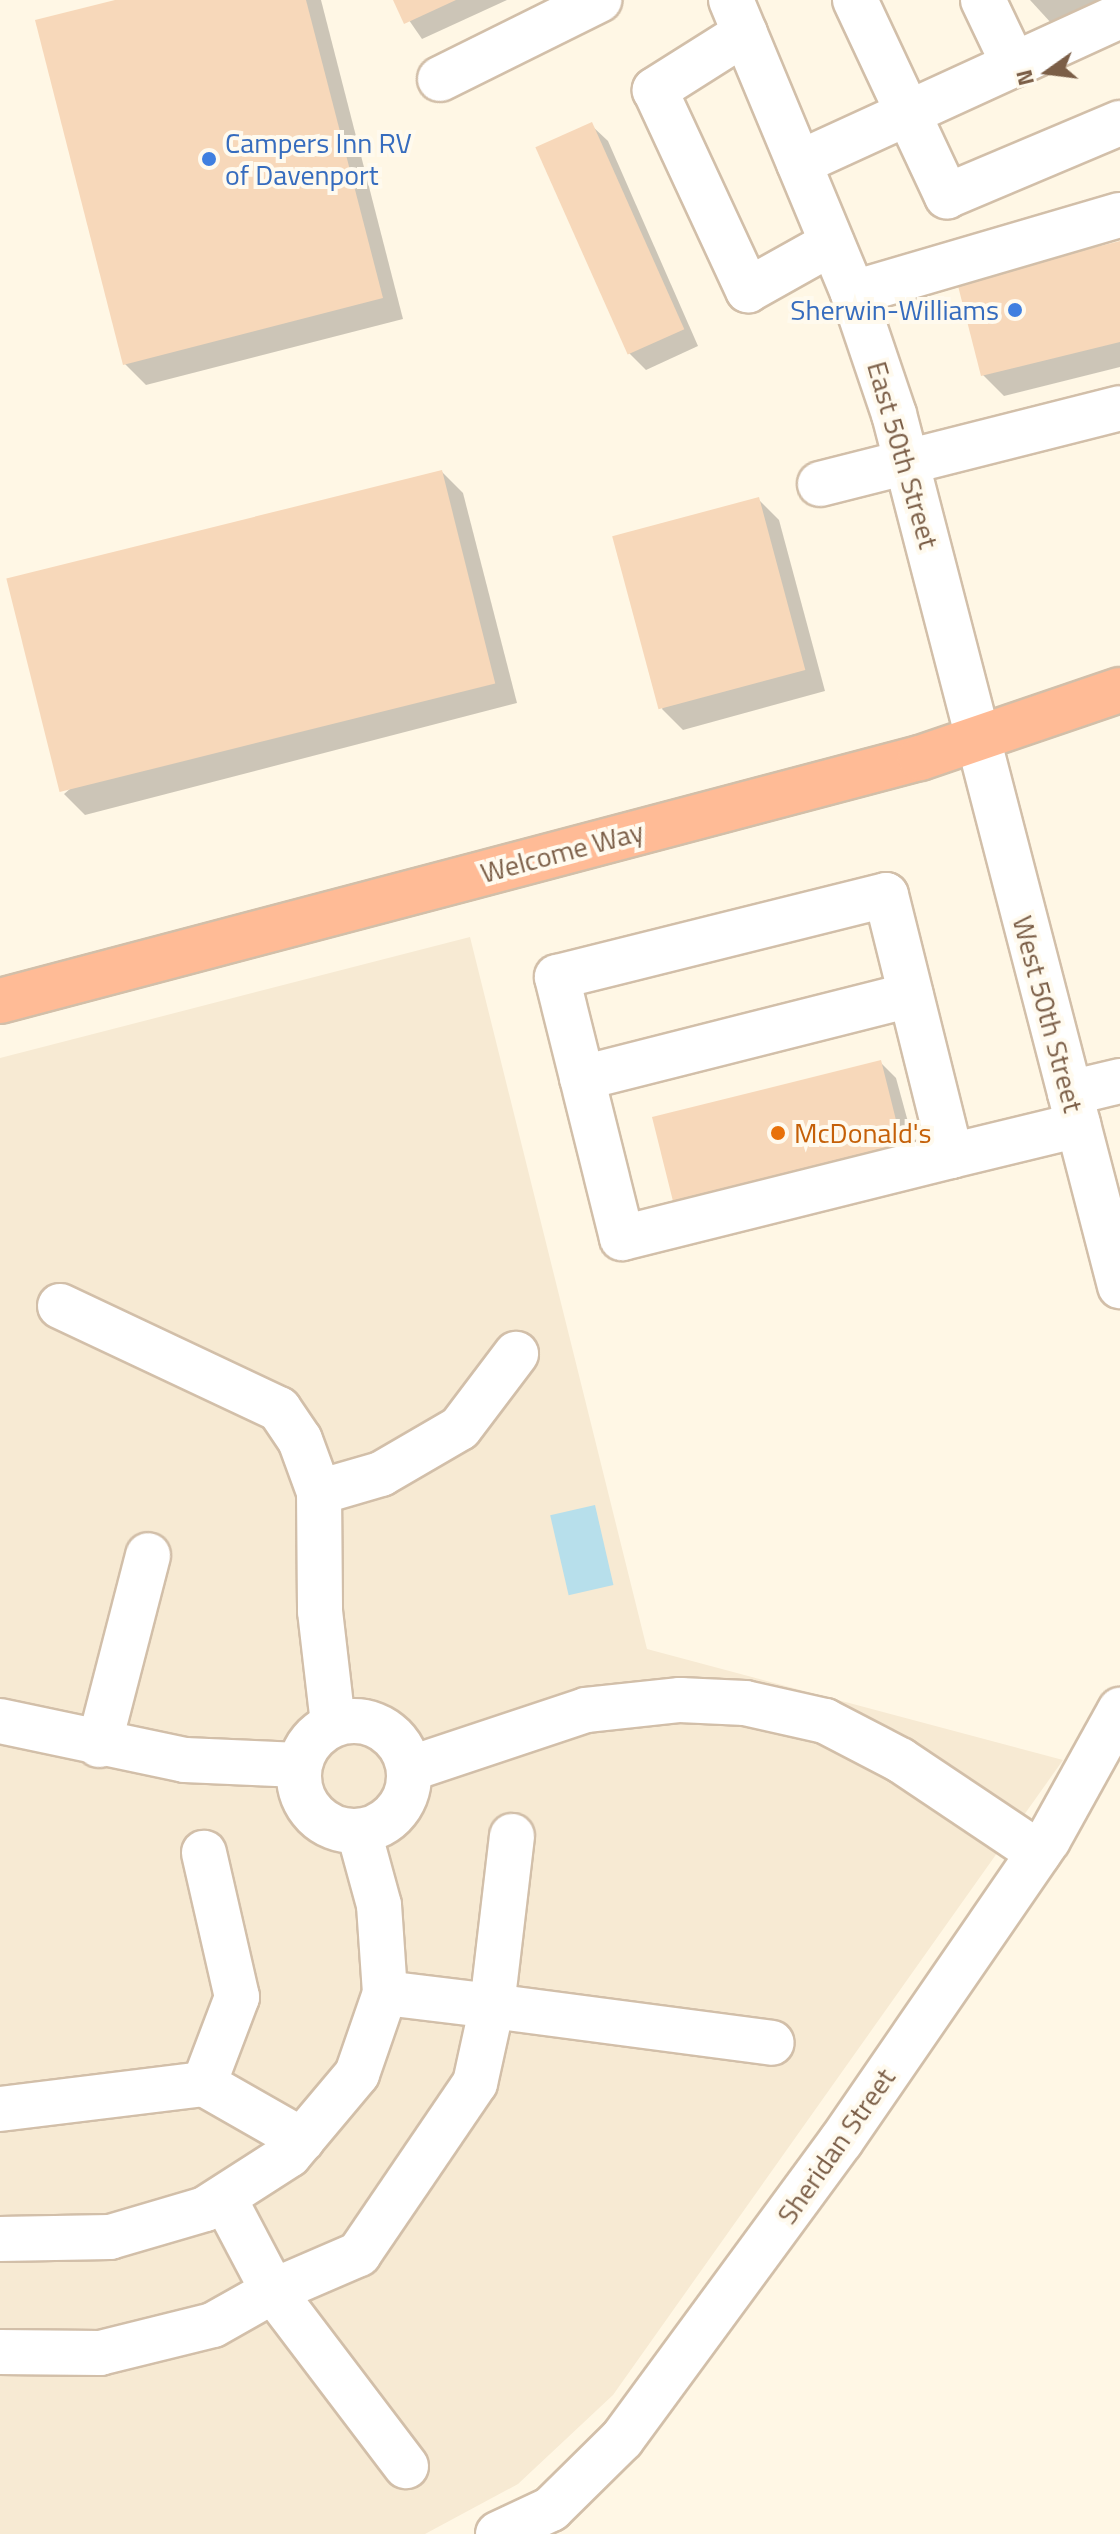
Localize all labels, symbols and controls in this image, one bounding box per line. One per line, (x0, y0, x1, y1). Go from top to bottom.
north arrow (1008, 32, 1088, 112)
text: N (1006, 66, 1043, 89)
place label: Campers Inn RV of Davenport (225, 126, 412, 192)
marker: Campers Inn RV of Davenport (200, 150, 218, 168)
place label: Sherwin-Williams (790, 293, 999, 327)
marker: Sherwin-Williams (1006, 301, 1024, 319)
street label: East 50th Street (860, 358, 946, 552)
street label: Welcome Way (477, 814, 647, 890)
street label: West 50th Street (1006, 912, 1090, 1116)
place label: McDonald's (794, 1116, 931, 1150)
marker: McDonald's (769, 1124, 787, 1142)
street label: Sheridan Street (770, 2062, 902, 2230)

